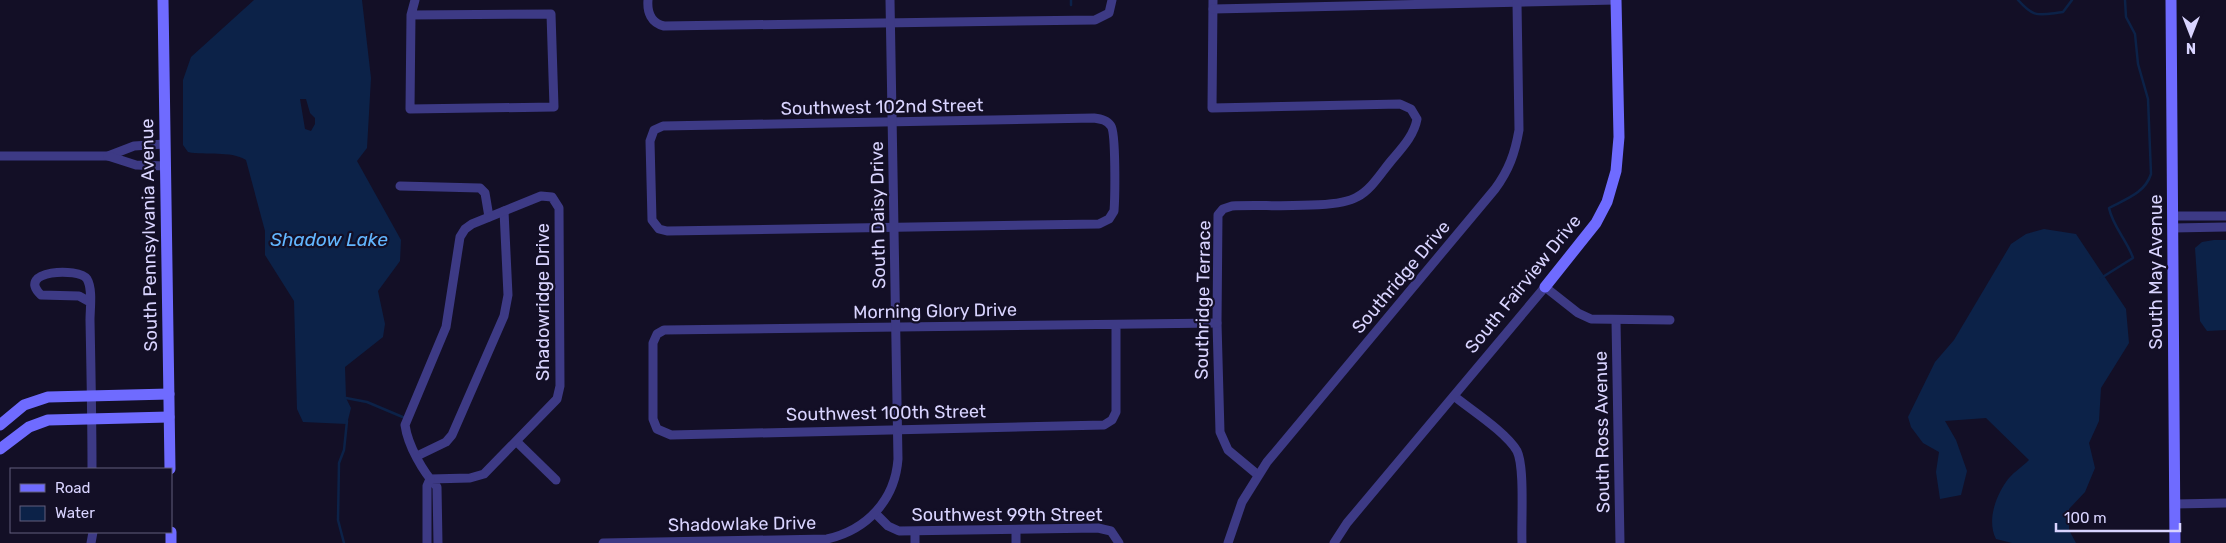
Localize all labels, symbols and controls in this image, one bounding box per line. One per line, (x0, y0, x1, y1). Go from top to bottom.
north arrow (2166, 10, 2216, 60)
text: N (2186, 39, 2196, 56)
street label: Southwest 102nd Street (780, 94, 984, 120)
street label: South Pennsylvania Avenue (136, 118, 162, 352)
street label: South Daisy Drive (866, 141, 890, 289)
street label: South May Avenue (2145, 194, 2167, 350)
street label: South Fairview Drive (1460, 210, 1586, 358)
street label: Southridge Drive (1347, 216, 1455, 338)
street label: Southridge Terrace (1191, 220, 1215, 380)
street label: Shadowridge Drive (532, 223, 554, 381)
water label: Shadow Lake (270, 228, 388, 251)
street label: Morning Glory Drive (853, 299, 1017, 323)
street label: South Ross Avenue (1590, 351, 1614, 513)
street label: Southwest 100th Street (786, 400, 986, 426)
legend (10, 468, 172, 533)
text: Road (55, 479, 91, 497)
scale bar (2056, 500, 2180, 532)
text: Water (55, 504, 95, 522)
street label: Southwest 99th Street (912, 504, 1102, 526)
text: 100 m (2064, 509, 2106, 527)
street label: Shadowlake Drive (668, 512, 816, 536)

